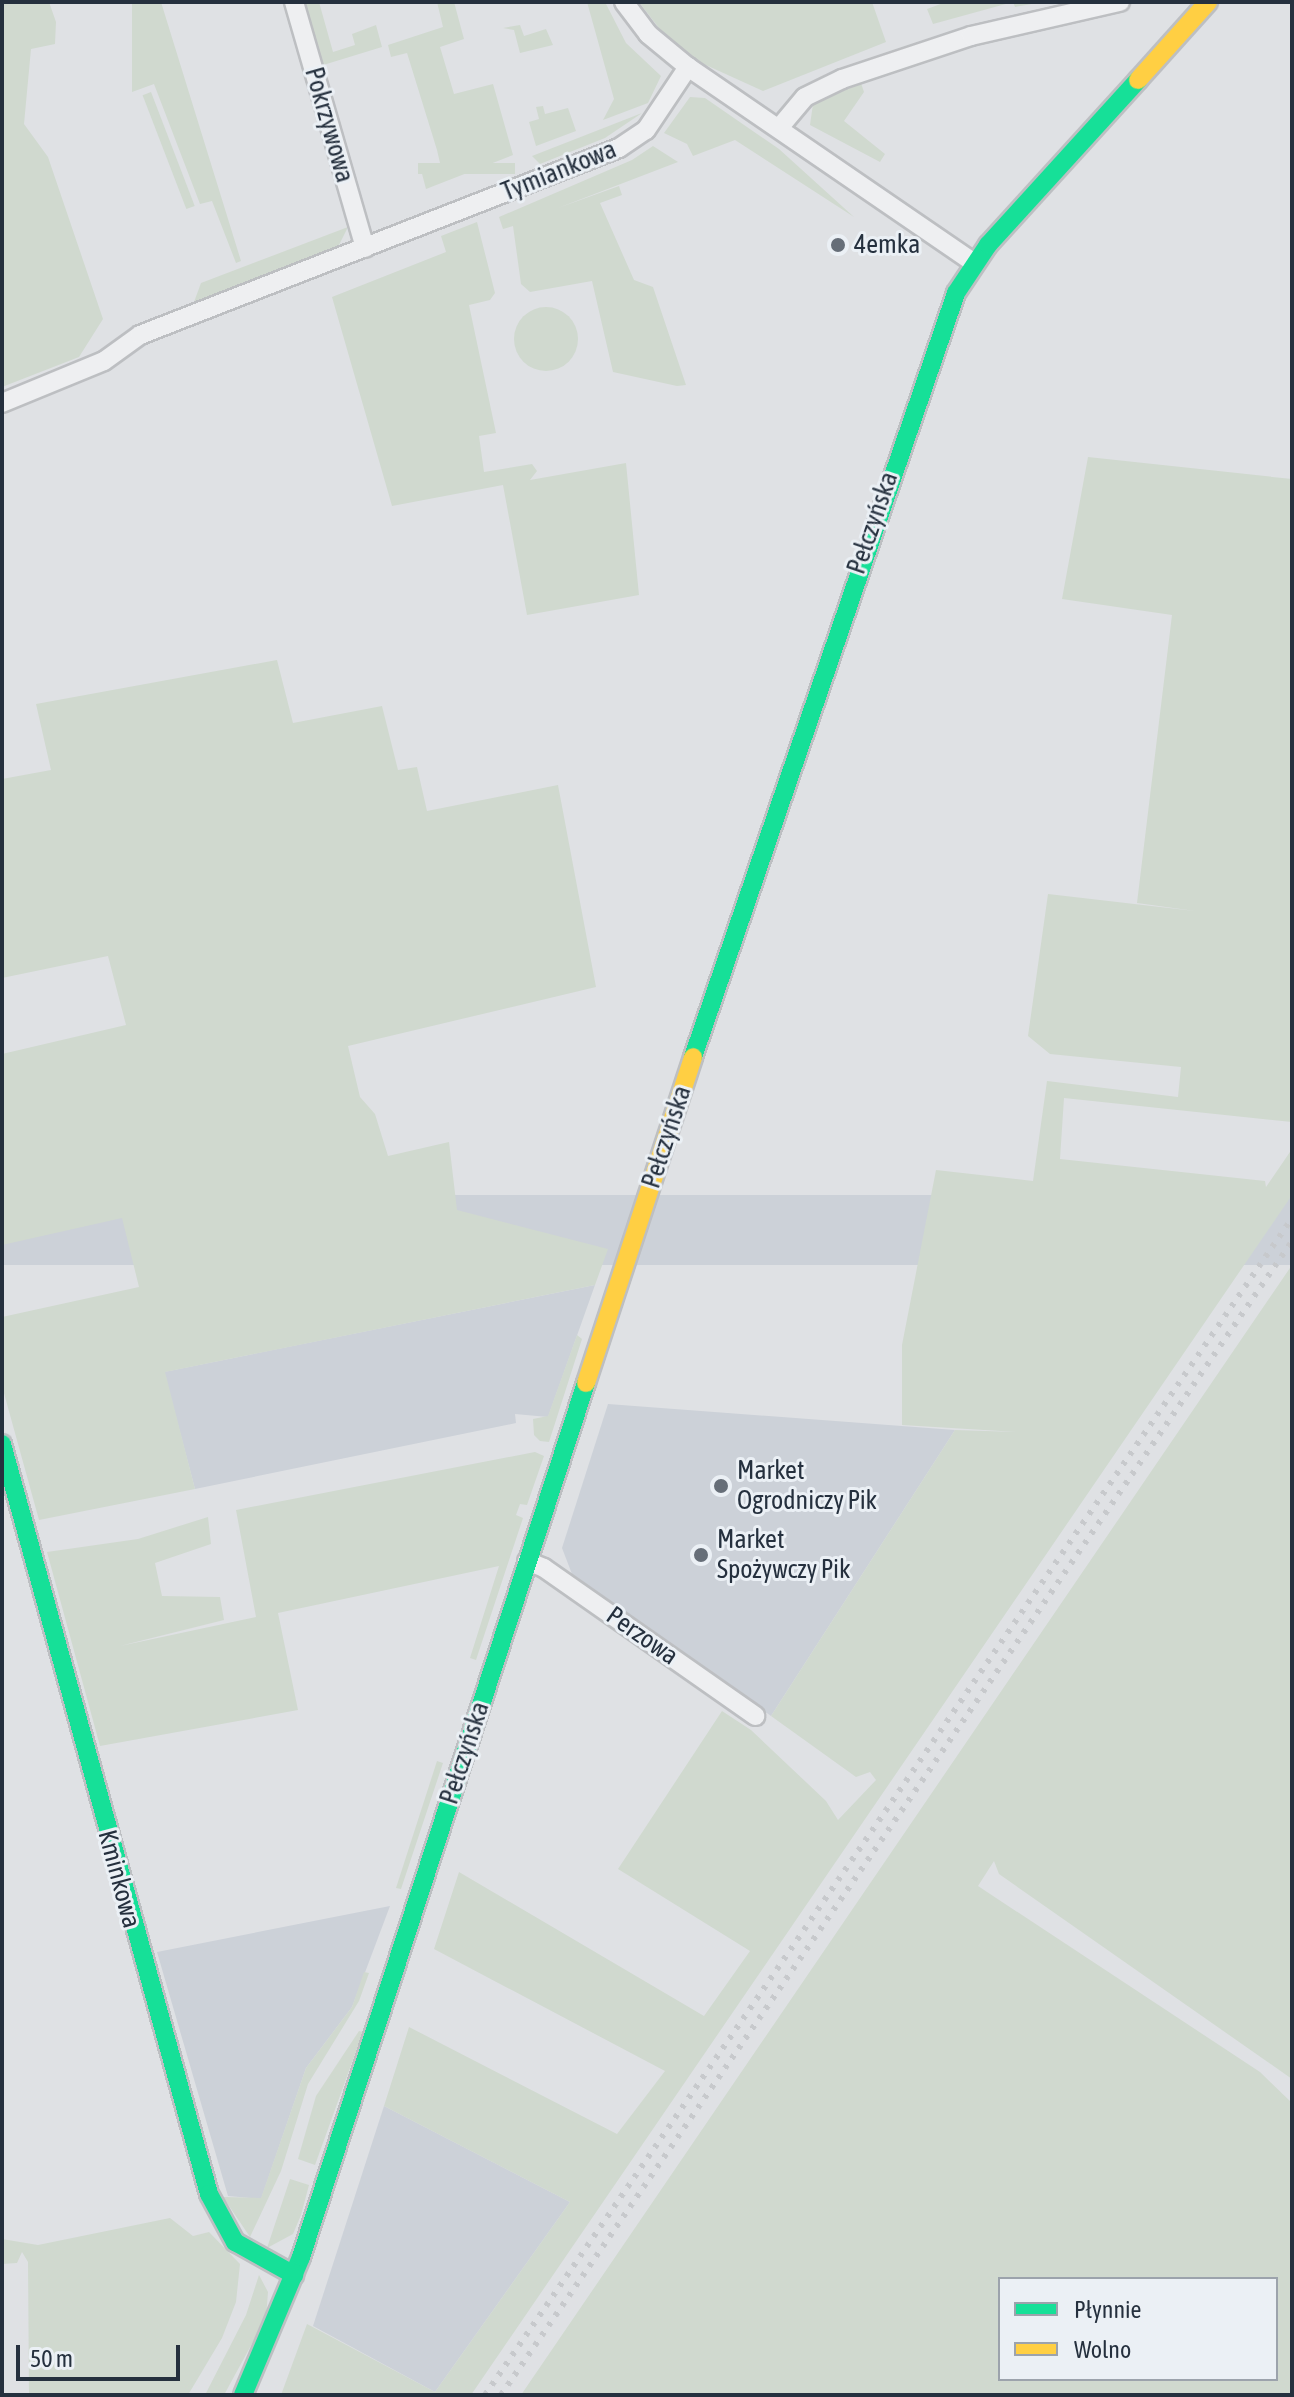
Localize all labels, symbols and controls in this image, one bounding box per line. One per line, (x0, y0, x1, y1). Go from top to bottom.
street label: Pokrzywowa (298, 64, 360, 186)
street label: Tymiankowa (497, 134, 621, 208)
place label: 4emka (854, 229, 920, 261)
marker: 4emka (829, 236, 847, 254)
street label: Pełczyńska (841, 468, 905, 578)
street label: Pełczyńska (636, 1082, 698, 1192)
place label: Market Ogrodniczy Pik (737, 1455, 877, 1516)
marker: Market Ogrodniczy Pik (712, 1477, 730, 1495)
place label: Market Spożywczy Pik (717, 1524, 850, 1586)
marker: Market Spożywczy Pik (692, 1546, 710, 1564)
street label: Perzowa (600, 1600, 684, 1672)
street label: Pełczyńska (434, 1698, 496, 1808)
street label: Kminkowa (91, 1827, 147, 1931)
legend (998, 2277, 1278, 2381)
text: Płynnie (1074, 2296, 1141, 2323)
scale bar (20, 2329, 184, 2379)
text: Wolno (1074, 2336, 1131, 2363)
text: 50 m (30, 2345, 73, 2372)

